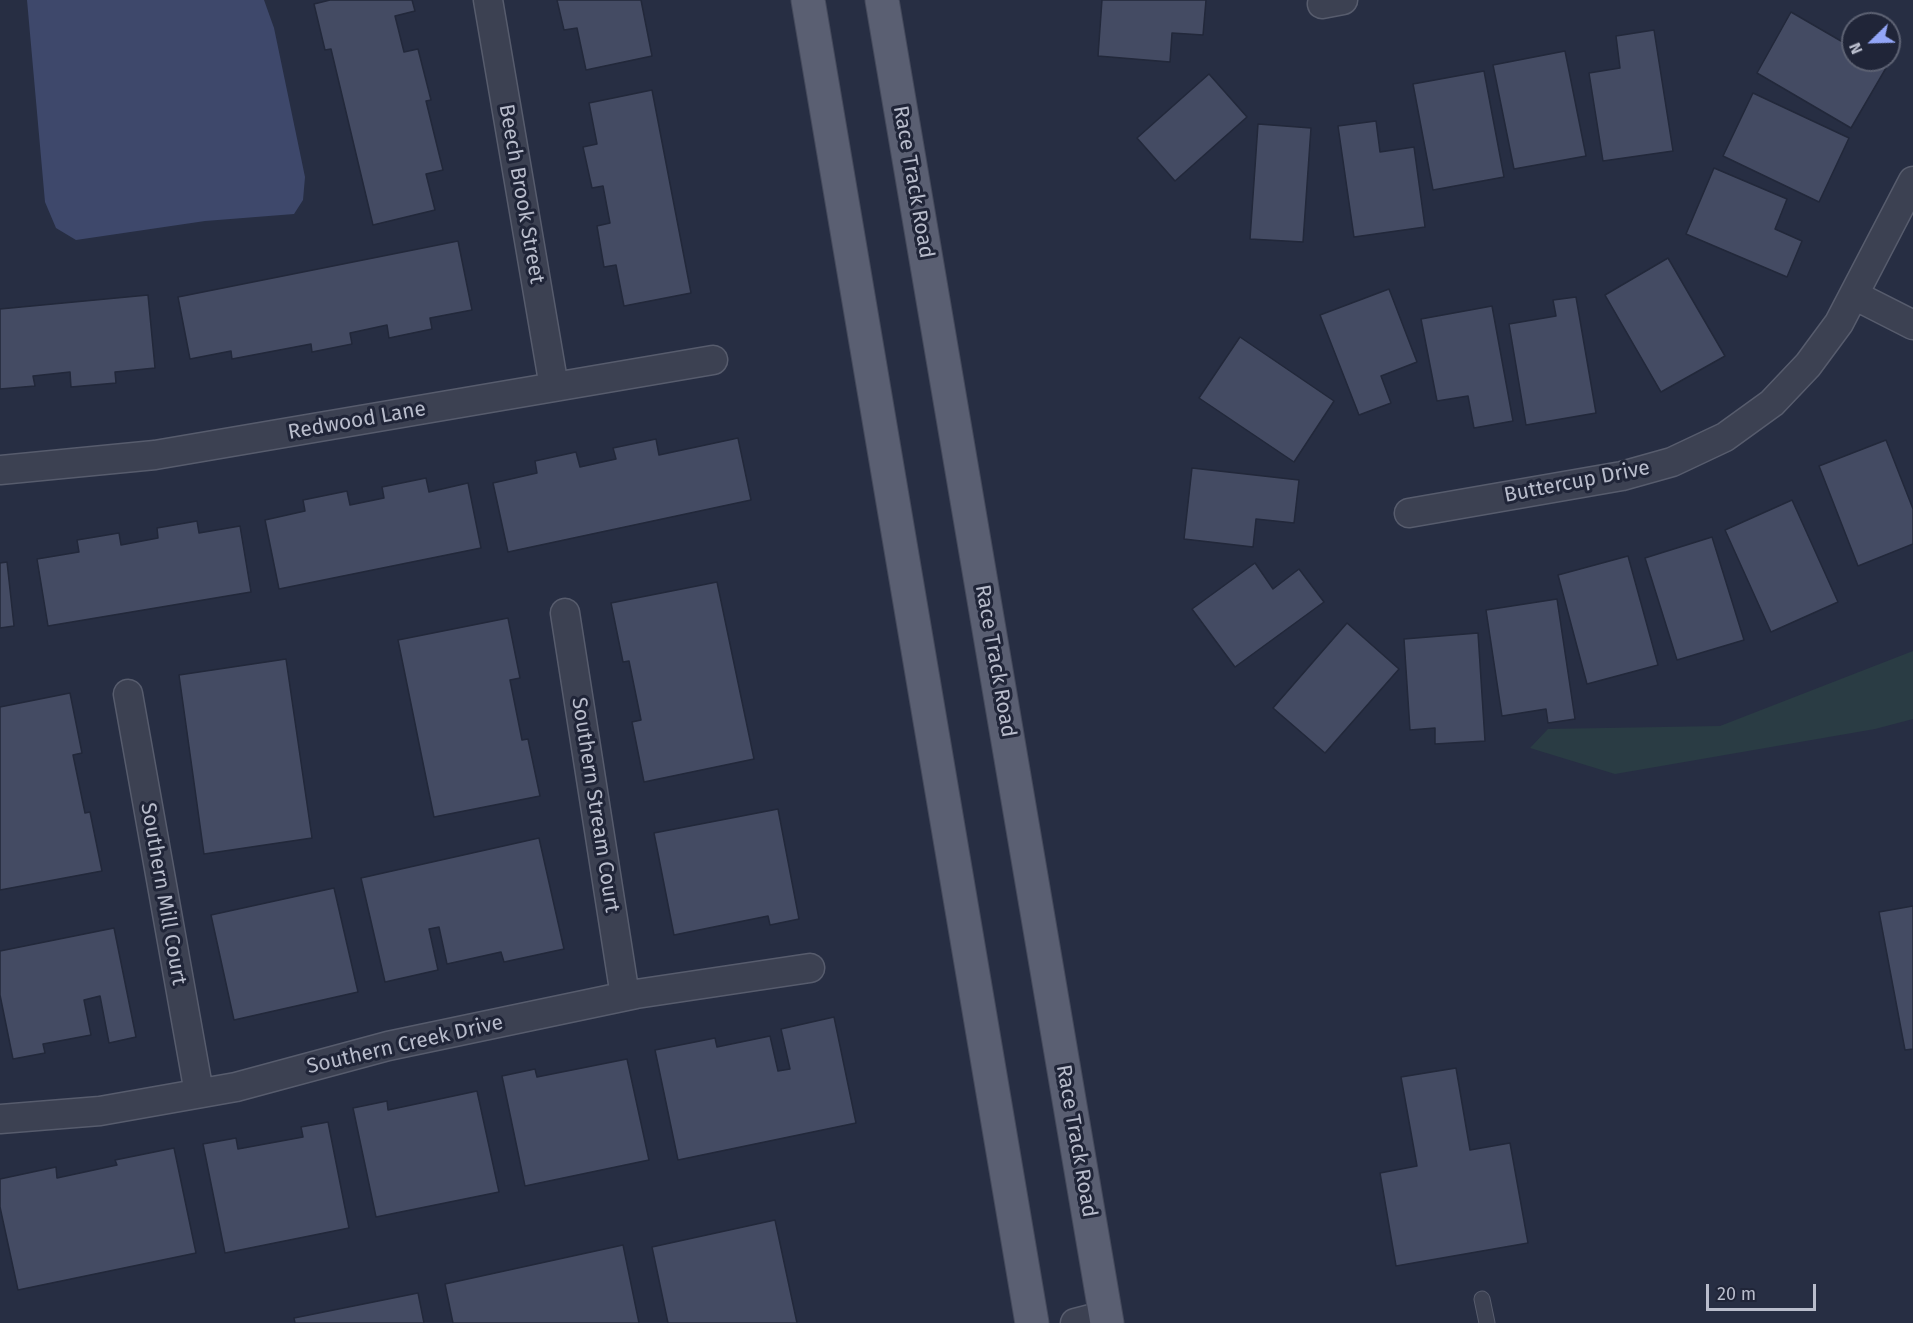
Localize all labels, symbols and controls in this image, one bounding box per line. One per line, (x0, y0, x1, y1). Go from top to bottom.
north arrow (1841, 12, 1901, 72)
text: N (1845, 40, 1867, 57)
street label: Beech Brook Street (493, 102, 549, 286)
street label: Race Track Road (887, 104, 939, 260)
street label: Redwood Lane (286, 396, 428, 446)
street label: Buttercup Drive (1502, 456, 1652, 508)
street label: Race Track Road (969, 583, 1021, 739)
street label: Southern Stream Court (566, 696, 624, 914)
street label: Southern Mill Court (135, 801, 191, 987)
street label: Southern Creek Drive (304, 1010, 506, 1080)
street label: Race Track Road (1050, 1063, 1102, 1219)
scale bar (1709, 1272, 1818, 1310)
text: 20 m (1717, 1283, 1756, 1305)

